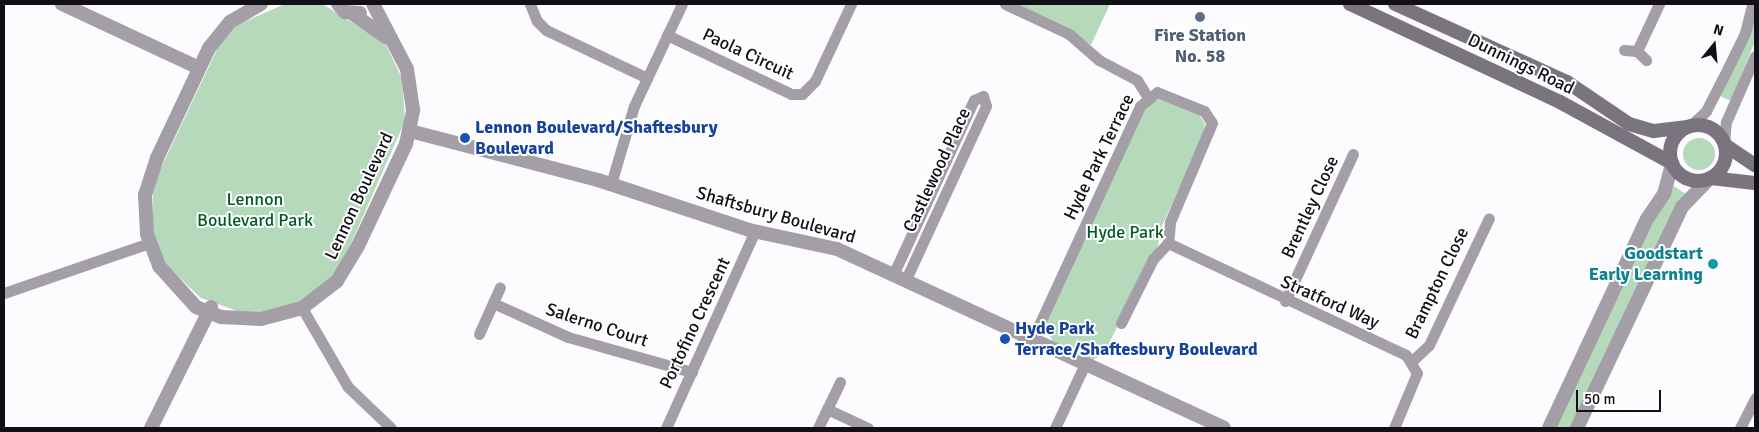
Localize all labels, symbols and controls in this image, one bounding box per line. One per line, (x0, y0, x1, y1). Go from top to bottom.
marker: Fire Station No. 58 (1194, 11, 1206, 23)
north arrow (1689, 20, 1739, 70)
text: N (1711, 21, 1726, 40)
street label: Paola Circuit (699, 24, 797, 84)
place label: Fire Station No. 58 (1154, 25, 1246, 68)
street label: Dunnings Road (1464, 29, 1578, 99)
street label: Hyde Park Terrace (1059, 91, 1139, 223)
street label: Castlewood Place (899, 104, 975, 236)
place label: Lennon Boulevard/Shaftesbury Boulevard (475, 117, 718, 160)
street label: Lennon Boulevard (320, 129, 398, 263)
marker: Lennon Boulevard/Shaftesbury Boulevard (459, 132, 471, 144)
street label: Brentley Close (1277, 152, 1343, 262)
street label: Shaftsbury Boulevard (694, 182, 858, 248)
park label: Lennon Boulevard Park (197, 189, 313, 232)
park label: Hyde Park (1086, 221, 1164, 243)
street label: Brampton Close (1401, 224, 1473, 342)
place label: Goodstart Early Learning (1589, 243, 1703, 286)
street label: Portofino Crescent (655, 254, 735, 392)
marker: Goodstart Early Learning (1707, 258, 1719, 270)
street label: Stratford Way (1277, 271, 1383, 333)
street label: Salerno Court (543, 298, 651, 352)
place label: Hyde Park Terrace/Shaftesbury Boulevard (1015, 318, 1258, 360)
marker: Hyde Park Terrace/Shaftesbury Boulevard (999, 333, 1011, 345)
scale bar (1579, 380, 1664, 412)
text: 50 m (1584, 390, 1615, 408)

